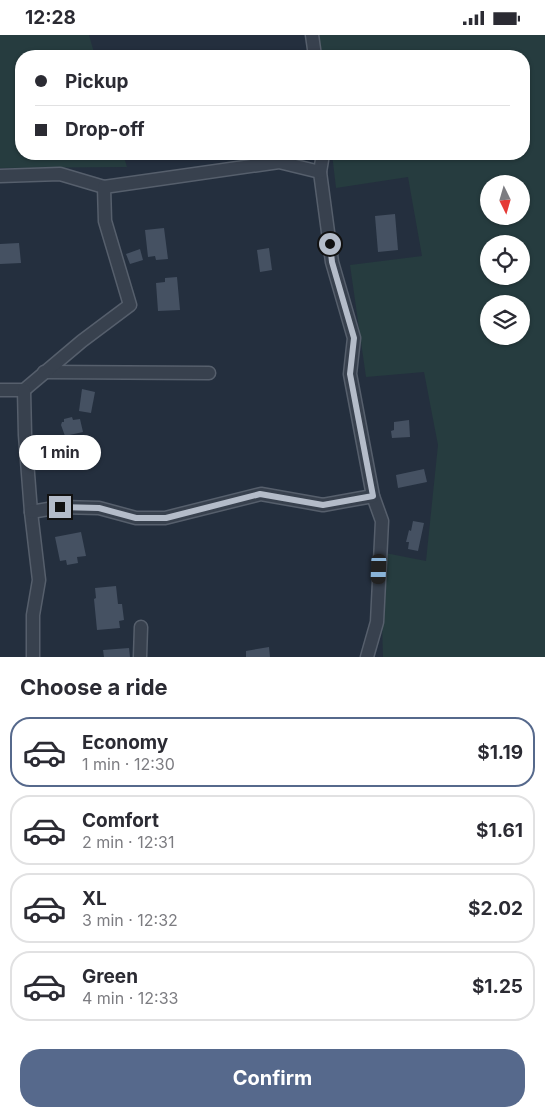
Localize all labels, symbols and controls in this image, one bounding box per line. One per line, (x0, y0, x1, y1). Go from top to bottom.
text: 12:28 (25, 6, 76, 29)
text: Pickup (65, 70, 128, 93)
text: Drop-off (65, 118, 145, 141)
north arrow (480, 175, 530, 225)
map controls (480, 175, 530, 345)
route start (319, 233, 341, 255)
button: locate (480, 235, 530, 285)
button: layers (480, 295, 530, 345)
callout: 1 min (19, 435, 101, 469)
text: 1 min (40, 442, 80, 462)
route end (49, 496, 71, 518)
car (370, 554, 387, 584)
text: Choose a ride (20, 674, 168, 700)
icon: car (22, 730, 67, 775)
text: Economy (82, 731, 168, 754)
text: $1.19 (477, 741, 523, 764)
text: 1 min · 12:30 (82, 754, 175, 774)
icon: car (22, 808, 67, 853)
text: Comfort (82, 809, 159, 832)
text: $1.61 (476, 819, 523, 842)
text: 2 min · 12:31 (82, 832, 174, 852)
icon: car (22, 886, 67, 931)
text: XL (82, 887, 107, 910)
text: $2.02 (468, 897, 523, 920)
text: 3 min · 12:32 (82, 910, 178, 930)
icon: car (22, 964, 67, 1009)
text: Green (82, 965, 138, 988)
text: $1.25 (472, 975, 523, 998)
text: 4 min · 12:33 (82, 988, 178, 1008)
button: Confirm (20, 1049, 525, 1107)

